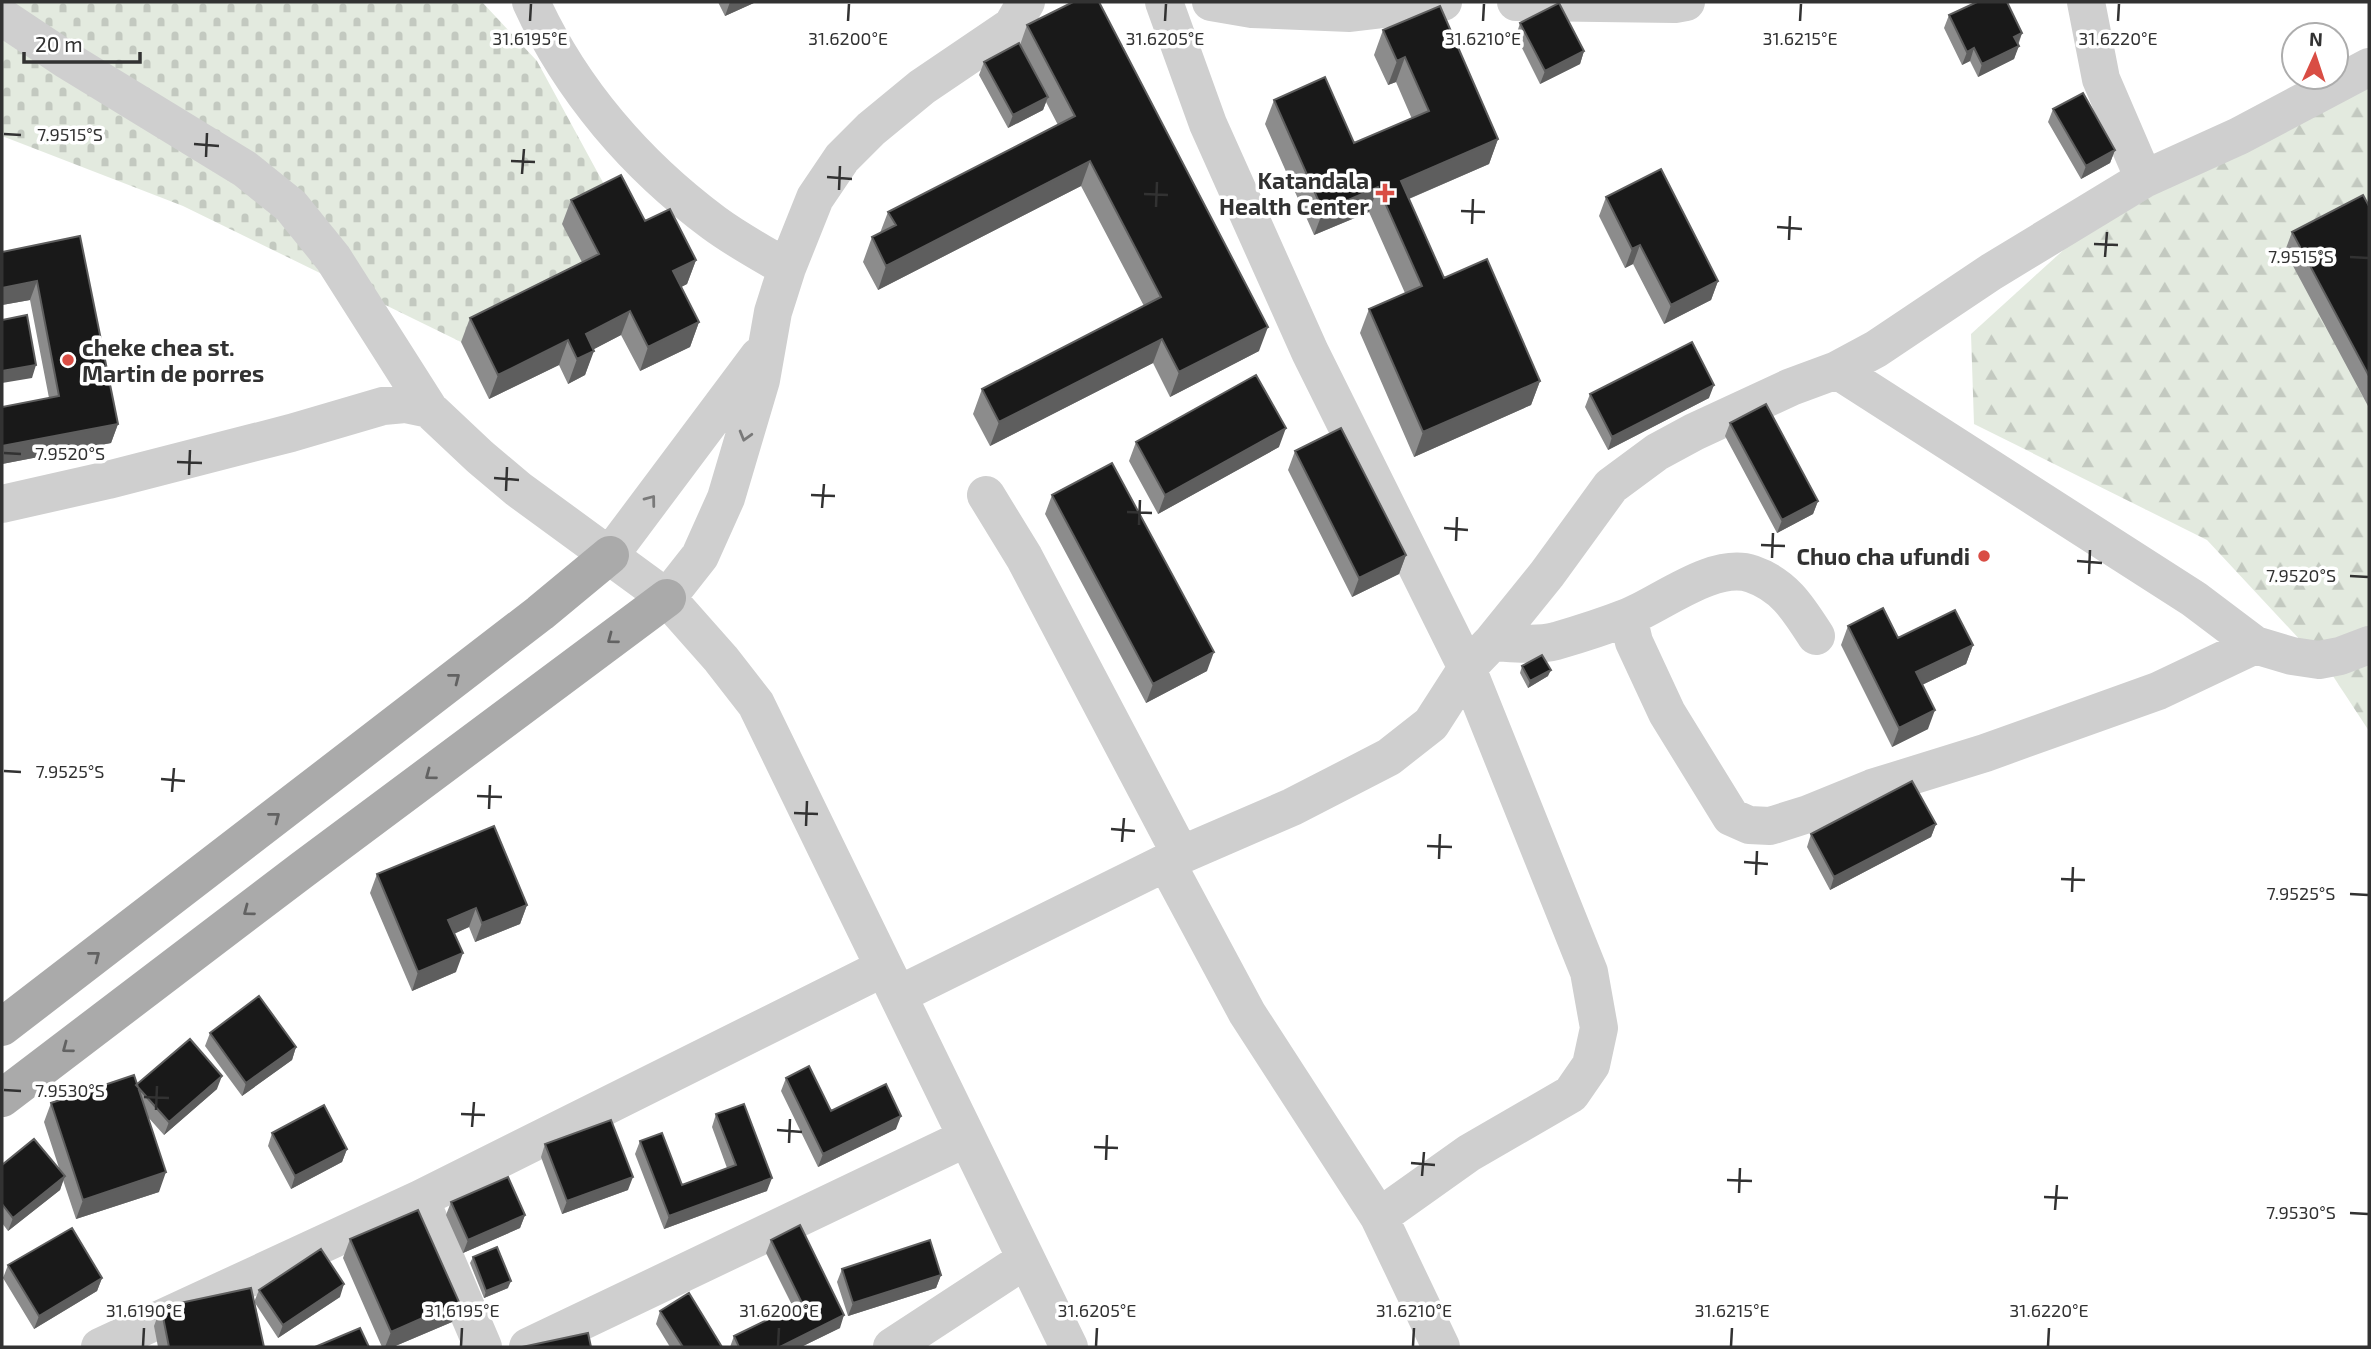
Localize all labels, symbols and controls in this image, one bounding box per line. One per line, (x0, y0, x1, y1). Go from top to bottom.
scale bar (24, 21, 140, 65)
north arrow (2280, 21, 2350, 91)
text: 31.6195°E (492, 27, 568, 49)
text: 31.6200°E (808, 27, 888, 49)
text: 31.6205°E (1126, 27, 1204, 49)
text: 31.6210°E (1445, 27, 1521, 49)
text: 31.6215°E (1762, 27, 1838, 49)
text: 31.6220°E (2078, 27, 2158, 49)
text: N (2308, 27, 2323, 50)
text: 20 m (35, 31, 83, 56)
text: 7.9515°S (37, 123, 103, 145)
place label: Katandala Health Center (1219, 166, 1369, 220)
marker: Katandala Health Center (1375, 183, 1395, 203)
text: 7.9515°S (2268, 245, 2334, 267)
place label: cheke chea st. Martin de porres (82, 333, 264, 387)
marker: cheke chea st. Martin de porres (60, 352, 76, 368)
one-way arrow (739, 430, 754, 442)
text: 7.9520°S (35, 442, 105, 464)
one-way arrow (643, 495, 656, 508)
place label: Chuo cha ufundi (1796, 542, 1970, 570)
marker: Chuo cha ufundi (1976, 548, 1992, 564)
text: 7.9520°S (2266, 564, 2336, 586)
one-way arrow (608, 630, 620, 643)
one-way arrow (448, 674, 460, 687)
text: 7.9525°S (36, 760, 104, 782)
one-way arrow (425, 766, 438, 779)
one-way arrow (267, 812, 280, 825)
text: 7.9525°S (2267, 882, 2335, 904)
one-way arrow (243, 903, 256, 915)
one-way arrow (87, 951, 99, 964)
one-way arrow (62, 1040, 74, 1053)
text: 7.9530°S (35, 1079, 105, 1101)
text: 7.9530°S (2266, 1201, 2336, 1223)
text: 31.6190°E (106, 1299, 182, 1321)
text: 31.6195°E (424, 1299, 500, 1321)
text: 31.6200°E (739, 1299, 819, 1321)
text: 31.6205°E (1058, 1299, 1136, 1321)
text: 31.6210°E (1376, 1299, 1452, 1321)
text: 31.6215°E (1694, 1299, 1770, 1321)
text: 31.6220°E (2009, 1299, 2089, 1321)

